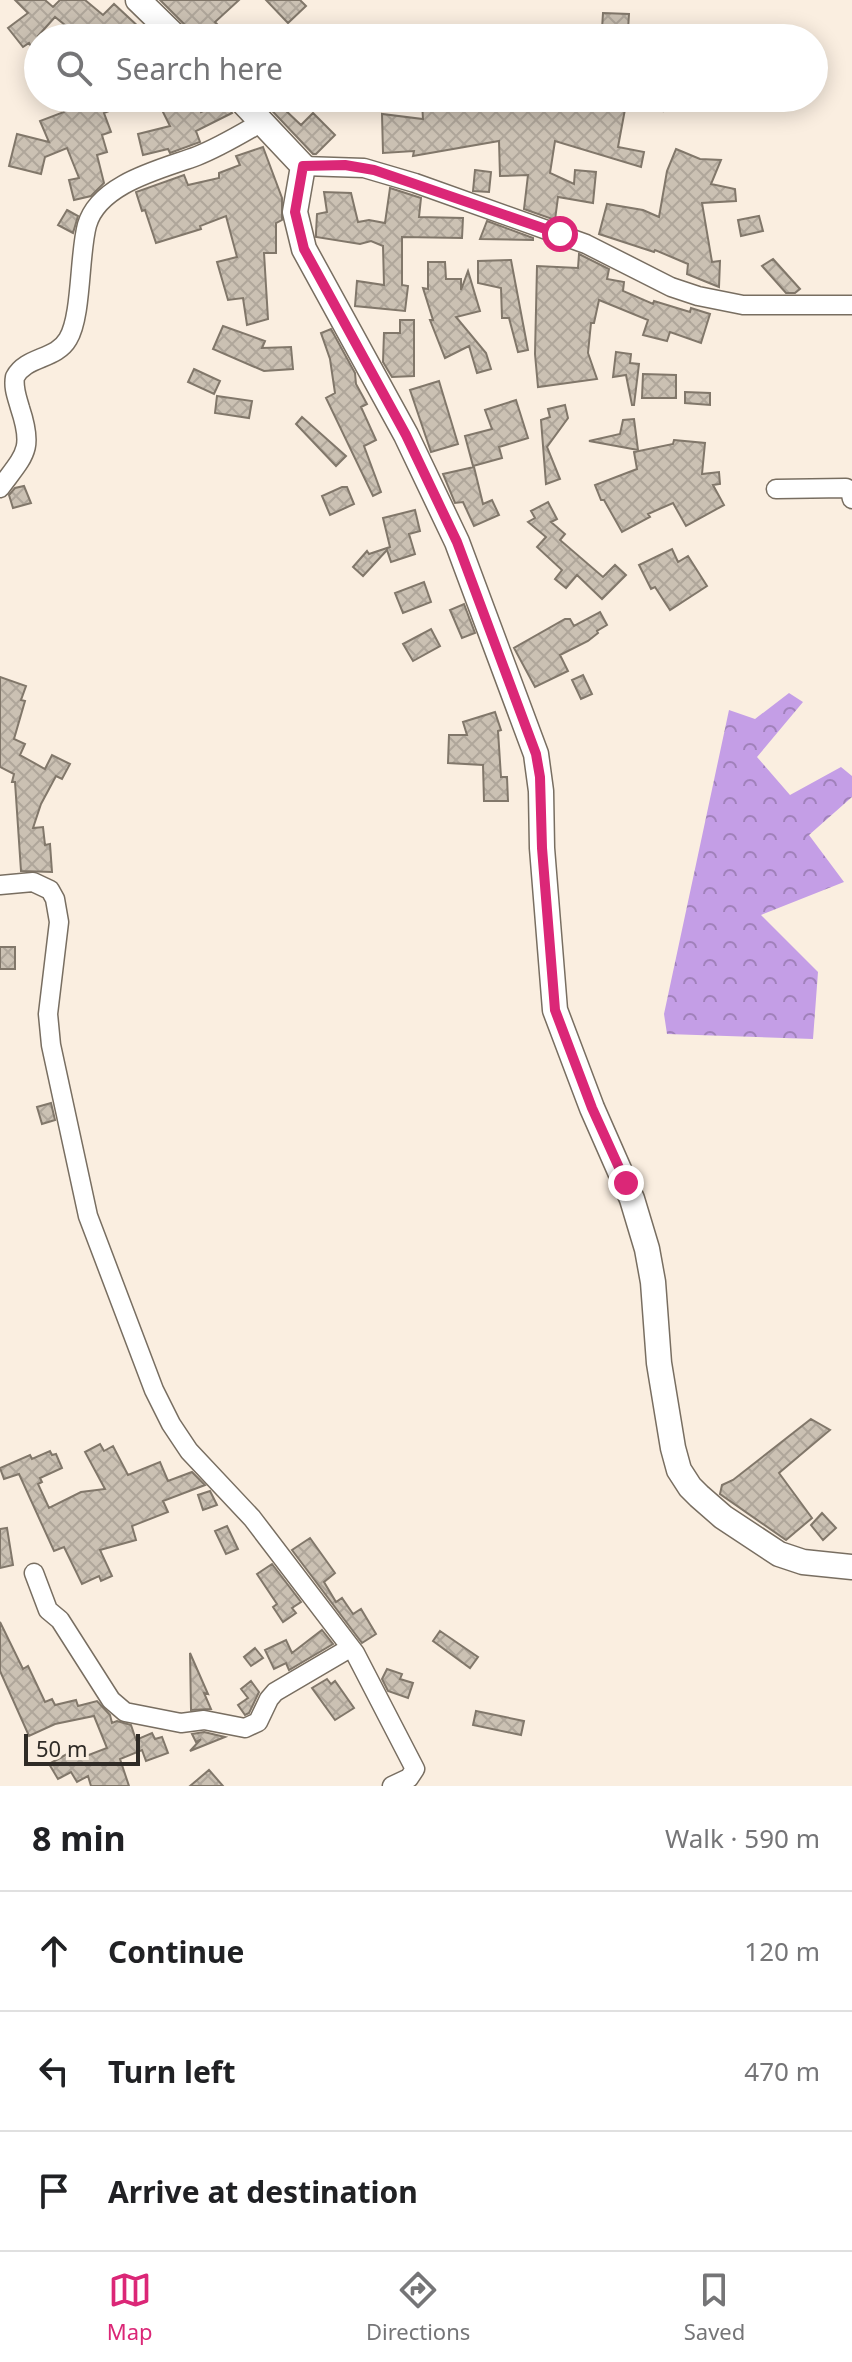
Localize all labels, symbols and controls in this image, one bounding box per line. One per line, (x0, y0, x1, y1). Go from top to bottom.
search box (24, 24, 828, 112)
icon: search (52, 46, 96, 90)
text: Search here (116, 48, 283, 89)
route start (542, 216, 578, 252)
route end (608, 1165, 644, 1201)
scale bar (24, 1730, 140, 1766)
text: 50 m (36, 1733, 87, 1763)
text: 8 min (32, 1815, 126, 1861)
text: Walk · 590 m (665, 1820, 820, 1856)
icon: ahead (32, 1929, 76, 1973)
text: Continue (108, 1931, 244, 1972)
text: 120 m (744, 1933, 820, 1969)
icon: left (32, 2049, 76, 2093)
text: Turn left (108, 2051, 236, 2092)
text: 470 m (744, 2053, 820, 2089)
icon: arrive (32, 2169, 76, 2213)
text: Arrive at destination (108, 2171, 418, 2212)
tab: Map (107, 2268, 153, 2346)
tab: Directions (366, 2268, 470, 2346)
tab: Saved (684, 2268, 745, 2346)

